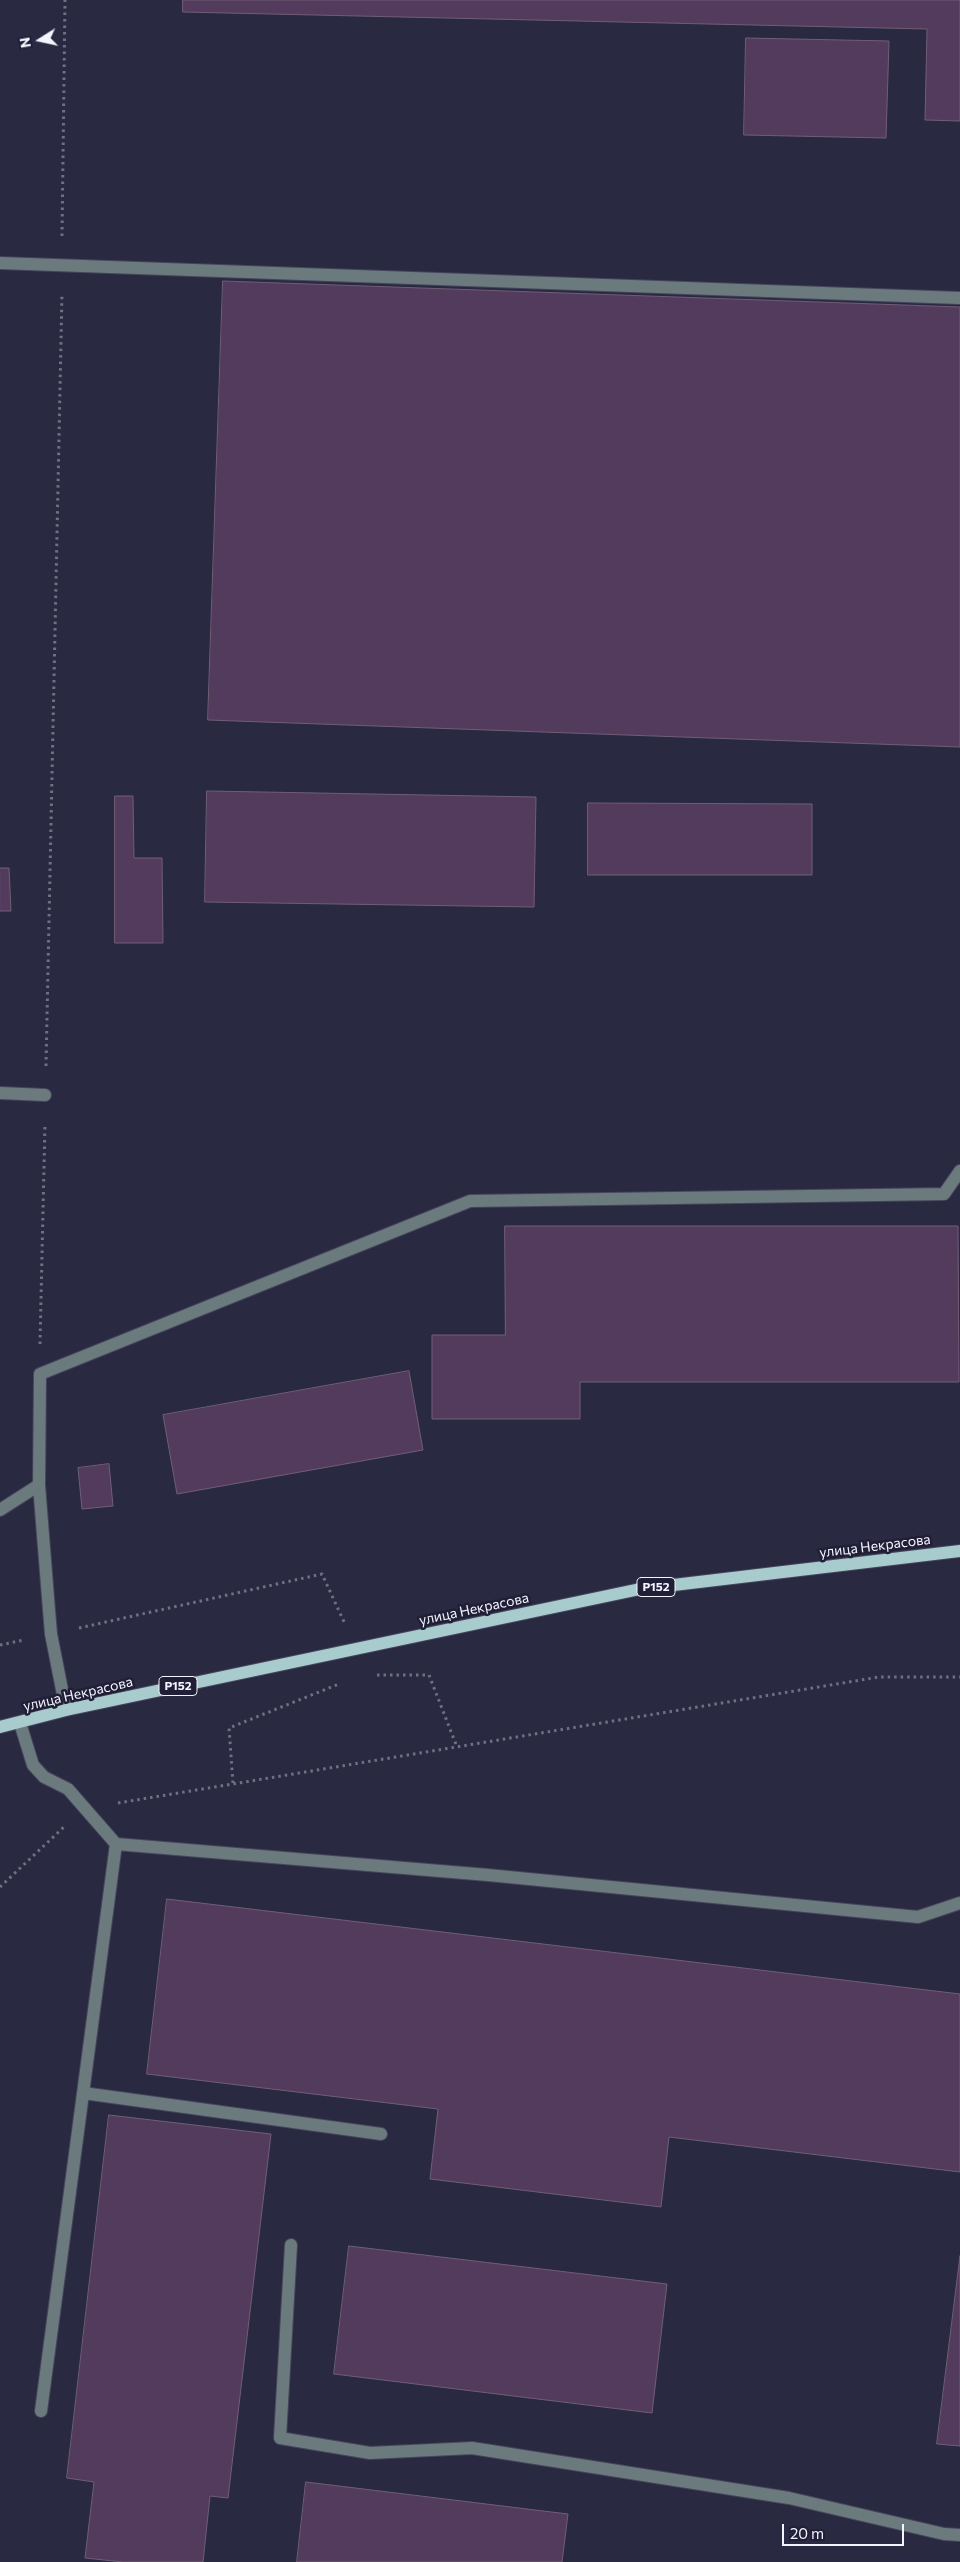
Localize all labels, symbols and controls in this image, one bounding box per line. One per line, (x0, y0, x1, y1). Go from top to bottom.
north arrow (15, 15, 65, 65)
text: N (15, 36, 34, 49)
street label: улица Некрасова (819, 1531, 931, 1561)
road number: Р152 (637, 1578, 675, 1596)
street label: улица Некрасова (418, 1589, 530, 1629)
street label: улица Некрасова (22, 1673, 134, 1715)
road number: Р152 (159, 1676, 197, 1695)
scale bar (785, 2514, 908, 2546)
text: 20 m (790, 2524, 824, 2542)

